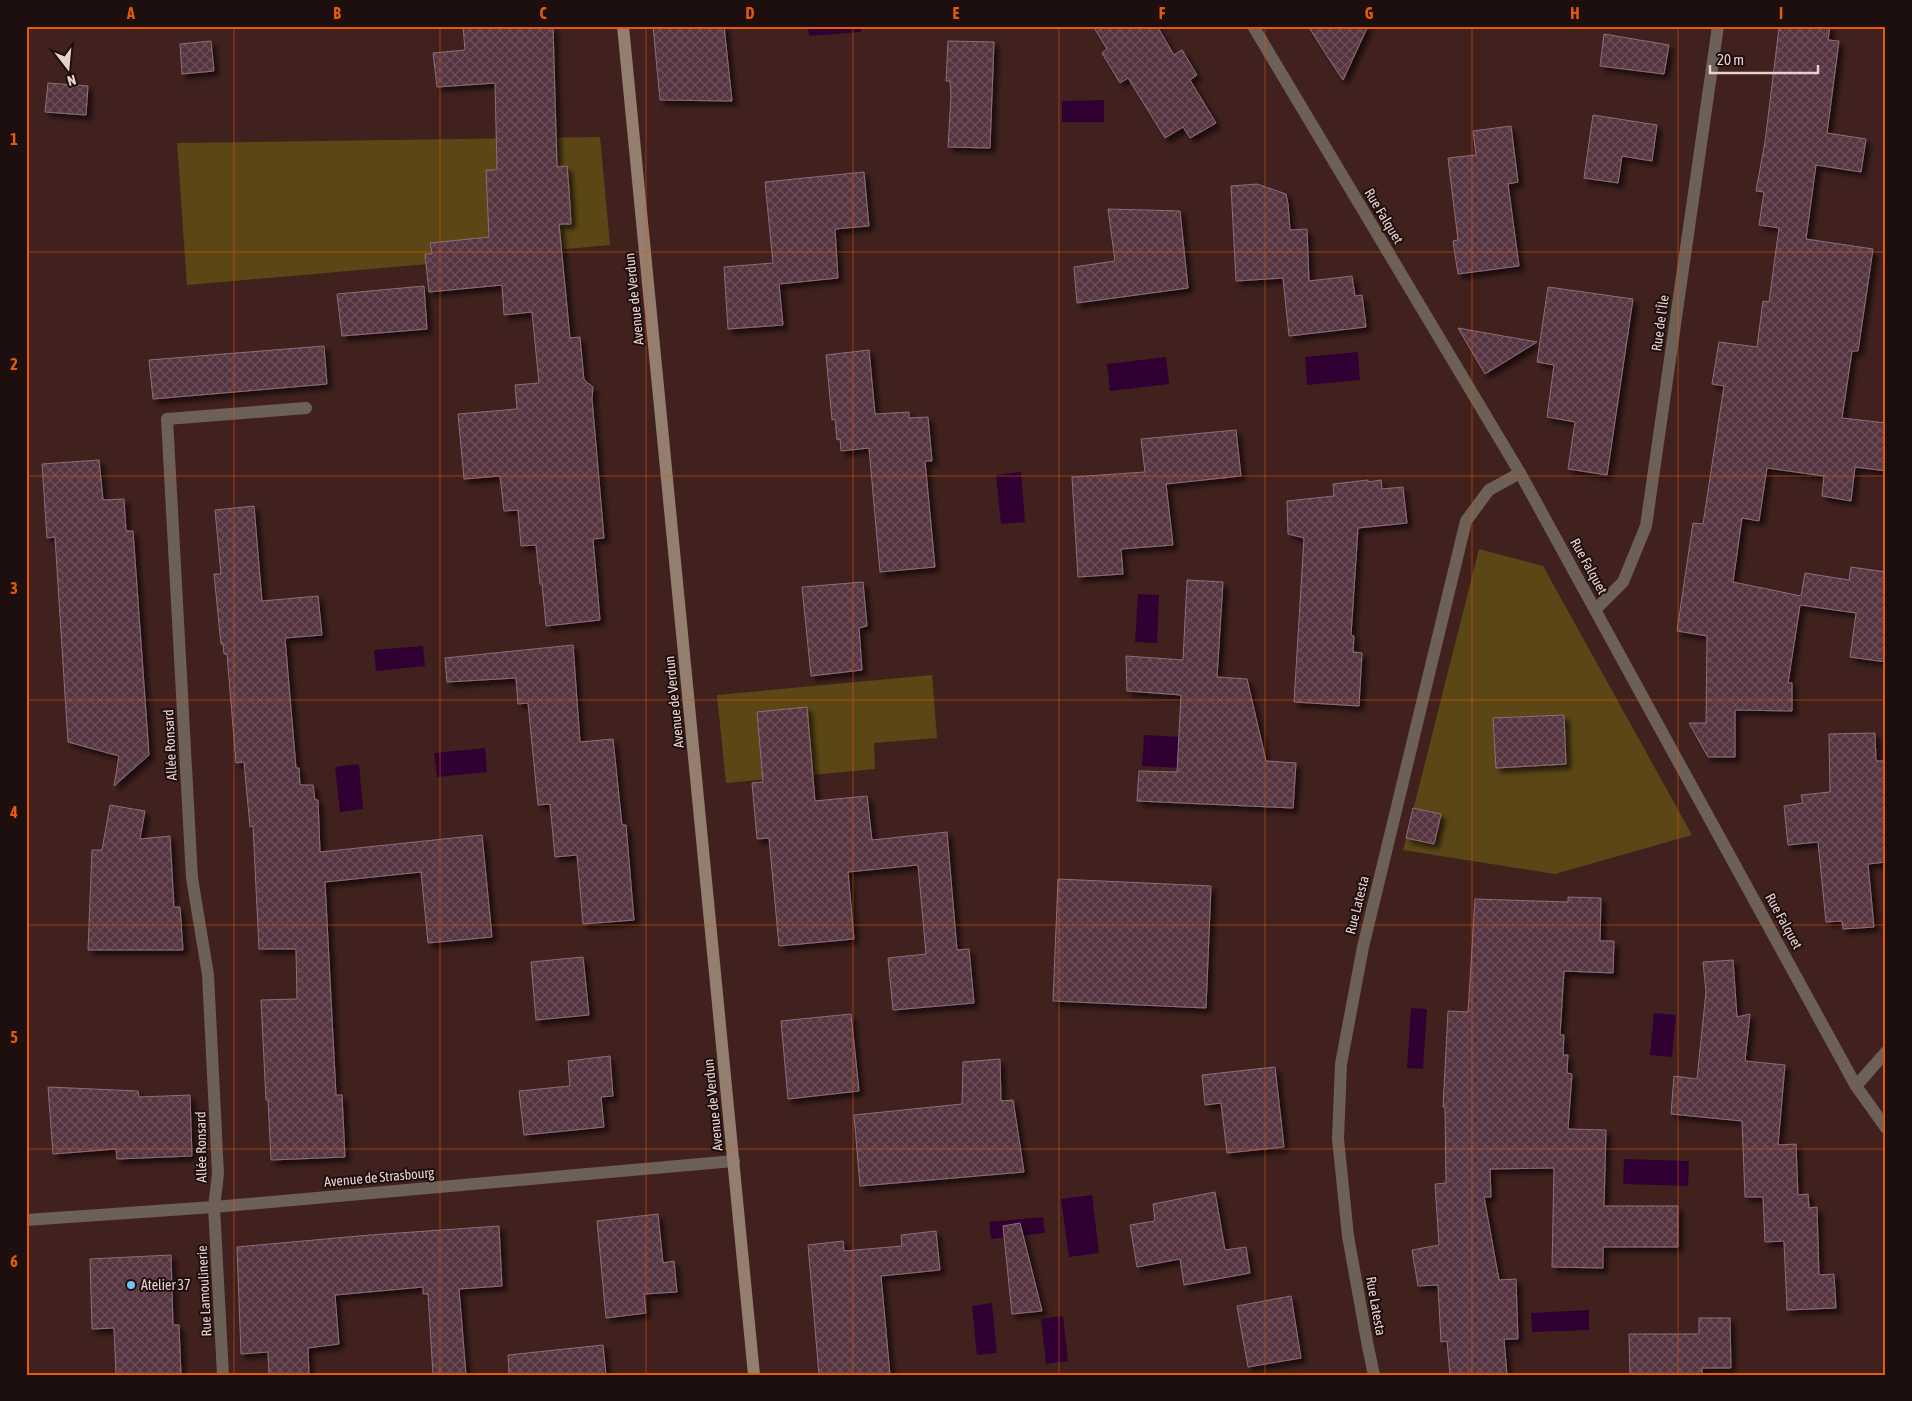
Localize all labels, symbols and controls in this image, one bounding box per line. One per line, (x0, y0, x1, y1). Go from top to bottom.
text: A (126, 4, 135, 22)
text: B (333, 4, 341, 22)
text: C (539, 4, 547, 22)
text: D (746, 4, 755, 22)
text: E (953, 4, 960, 22)
text: F (1159, 4, 1166, 22)
text: G (1365, 4, 1374, 22)
text: H (1570, 4, 1580, 22)
text: I (1779, 4, 1783, 22)
north arrow (42, 42, 92, 92)
scale bar (1710, 42, 1817, 74)
text: 20 m (1717, 51, 1744, 68)
text: N (65, 72, 78, 89)
text: 1 (10, 130, 18, 148)
street label: Rue Falquet (1361, 186, 1407, 246)
street label: Avenue de Verdun (621, 252, 647, 346)
street label: Rue de l'Île (1648, 294, 1672, 352)
text: 2 (10, 355, 18, 373)
street label: Rue Falquet (1567, 535, 1611, 597)
text: 3 (10, 579, 18, 597)
street label: Avenue de Verdun (661, 655, 687, 749)
street label: Allée Ronsard (160, 709, 180, 781)
text: 4 (9, 803, 18, 821)
street label: Rue Latesta (1342, 874, 1372, 936)
street label: Rue Falquet (1762, 890, 1806, 952)
text: 5 (10, 1028, 18, 1046)
street label: Avenue de Verdun (700, 1058, 726, 1152)
street label: Allée Ronsard (192, 1111, 210, 1183)
street label: Avenue de Strasbourg (323, 1164, 435, 1190)
street label: Rue Lamoulinerie (194, 1245, 214, 1337)
text: 6 (10, 1252, 18, 1270)
street label: Rue Latesta (1363, 1275, 1389, 1337)
place label: Atelier 37 (141, 1277, 191, 1293)
marker: Atelier 37 (125, 1279, 137, 1291)

